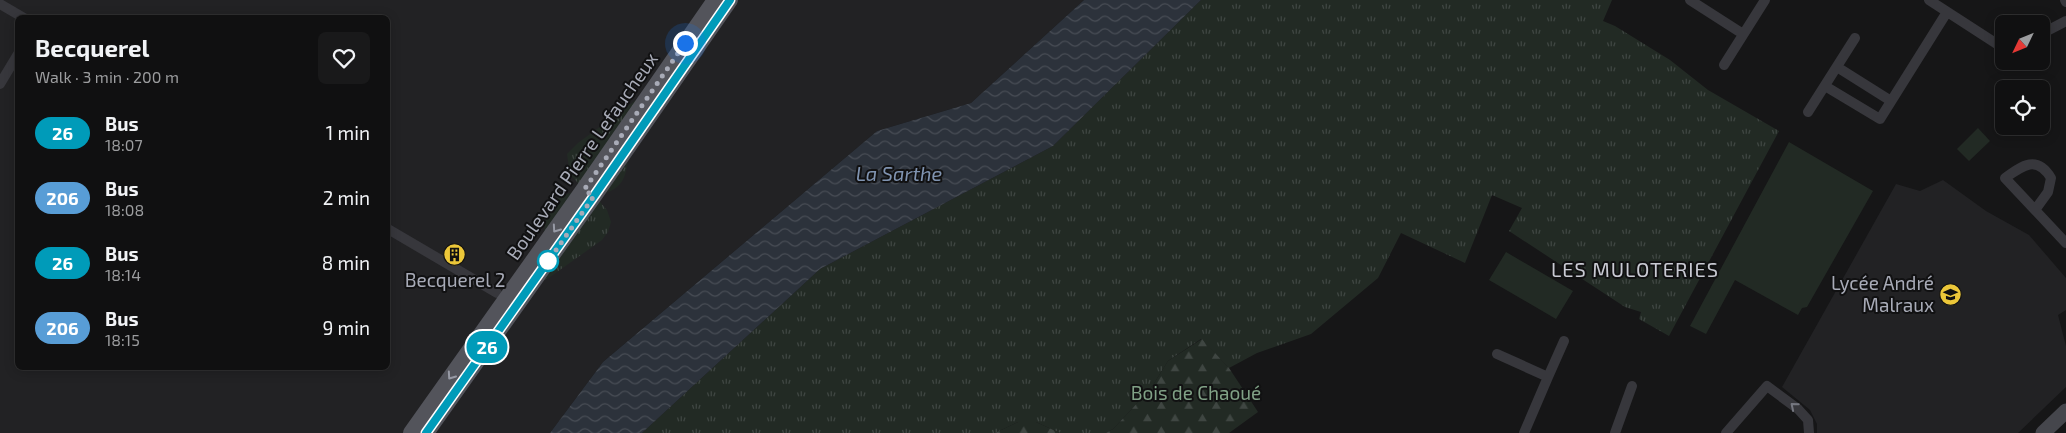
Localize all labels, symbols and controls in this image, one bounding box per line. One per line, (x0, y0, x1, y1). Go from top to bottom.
north arrow (1995, 15, 2050, 70)
map controls (1995, 15, 2050, 135)
your location (673, 31, 698, 56)
button: heart (318, 32, 370, 84)
text: Becquerel (35, 33, 149, 62)
street label: Boulevard Pierre Lefaucheux (501, 48, 662, 264)
text: Walk · 3 min · 200 m (35, 67, 179, 86)
button: locate (1995, 80, 2050, 135)
text: Bus (105, 112, 139, 135)
text: 1 min (326, 121, 370, 144)
text: 26 (52, 122, 73, 144)
text: 18:07 (105, 135, 143, 154)
water label: La Sarthe (856, 161, 943, 185)
text: Bus (105, 177, 139, 200)
text: 2 min (323, 186, 370, 209)
text: 206 (46, 187, 79, 209)
text: 18:08 (105, 200, 144, 219)
one-way arrow (553, 223, 561, 232)
text: Bus (105, 242, 139, 265)
building icon: Becquerel 2 (443, 242, 467, 266)
unlabelled marker (537, 250, 559, 272)
text: 8 min (322, 251, 370, 274)
text: 26 (52, 252, 73, 274)
district label: LES MULOTERIES (1551, 257, 1719, 281)
text: 18:14 (105, 265, 141, 284)
place label: Becquerel 2 (405, 268, 505, 291)
place label: Lycée André Malraux (1831, 271, 1934, 316)
school or university icon: Lycée André Malraux (1938, 282, 1962, 306)
text: Bus (105, 307, 139, 330)
text: 9 min (322, 316, 370, 339)
text: 206 (46, 317, 79, 339)
text: 18:15 (105, 330, 140, 349)
line badge: 26 (464, 331, 510, 363)
text: 26 (476, 336, 498, 358)
one-way arrow (448, 370, 457, 380)
park label: Bois de Chaoué (1131, 381, 1261, 404)
one-way arrow (1791, 404, 1800, 412)

